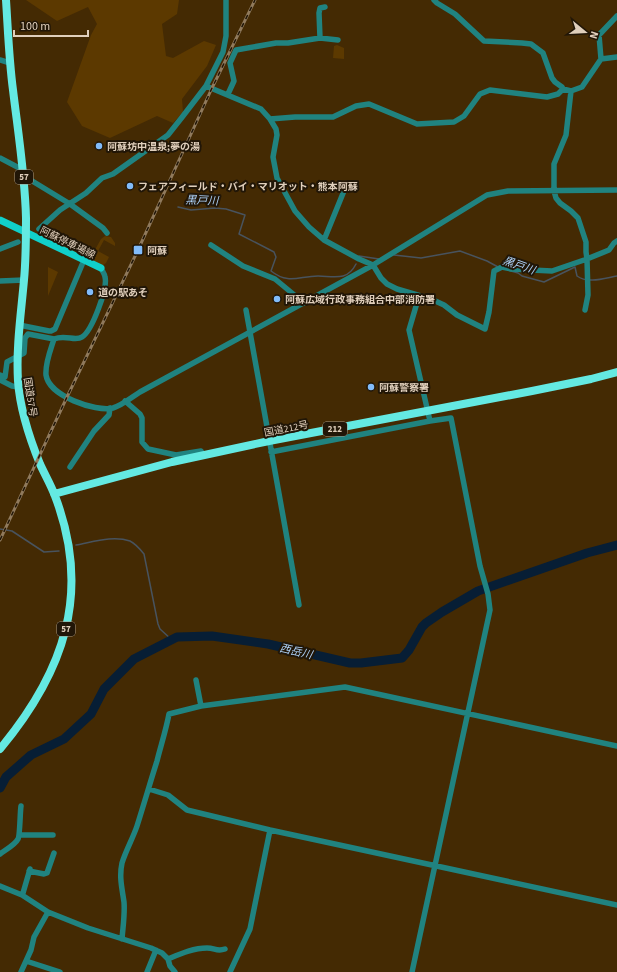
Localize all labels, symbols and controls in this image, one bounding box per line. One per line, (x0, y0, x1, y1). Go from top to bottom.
scale bar (14, 12, 88, 38)
north arrow (565, 12, 605, 52)
text: 100 m (20, 18, 50, 35)
text: N (586, 29, 602, 41)
place label: 阿蘇坊中温泉;夢の湯 (107, 140, 200, 154)
marker: 阿蘇坊中温泉;夢の湯 (94, 141, 104, 151)
road number: 57 (15, 170, 33, 184)
place label: フェアフィールド・バイ・マリオット・熊本阿蘇 (138, 180, 358, 194)
marker: フェアフィールド・バイ・マリオット・熊本阿蘇 (125, 181, 135, 191)
water label: 黒戸川 (185, 192, 220, 209)
street label: 阿蘇停車場線 (38, 223, 98, 262)
marker: 阿蘇 (132, 244, 144, 256)
place label: 阿蘇 (147, 244, 167, 258)
water label: 黒戸川 (501, 253, 538, 278)
place label: 道の駅あそ (98, 286, 148, 300)
marker: 道の駅あそ (85, 287, 95, 297)
place label: 阿蘇広域行政事務組合中部消防署 (285, 293, 435, 307)
marker: 阿蘇広域行政事務組合中部消防署 (272, 294, 282, 304)
street label: 国道57号 (20, 376, 40, 418)
place label: 阿蘇警察署 (379, 381, 429, 395)
marker: 阿蘇警察署 (366, 382, 376, 392)
street label: 国道212号 (263, 418, 310, 440)
road number: 212 (323, 422, 347, 436)
road number: 57 (57, 622, 75, 636)
water label: 西岳川 (278, 640, 315, 663)

